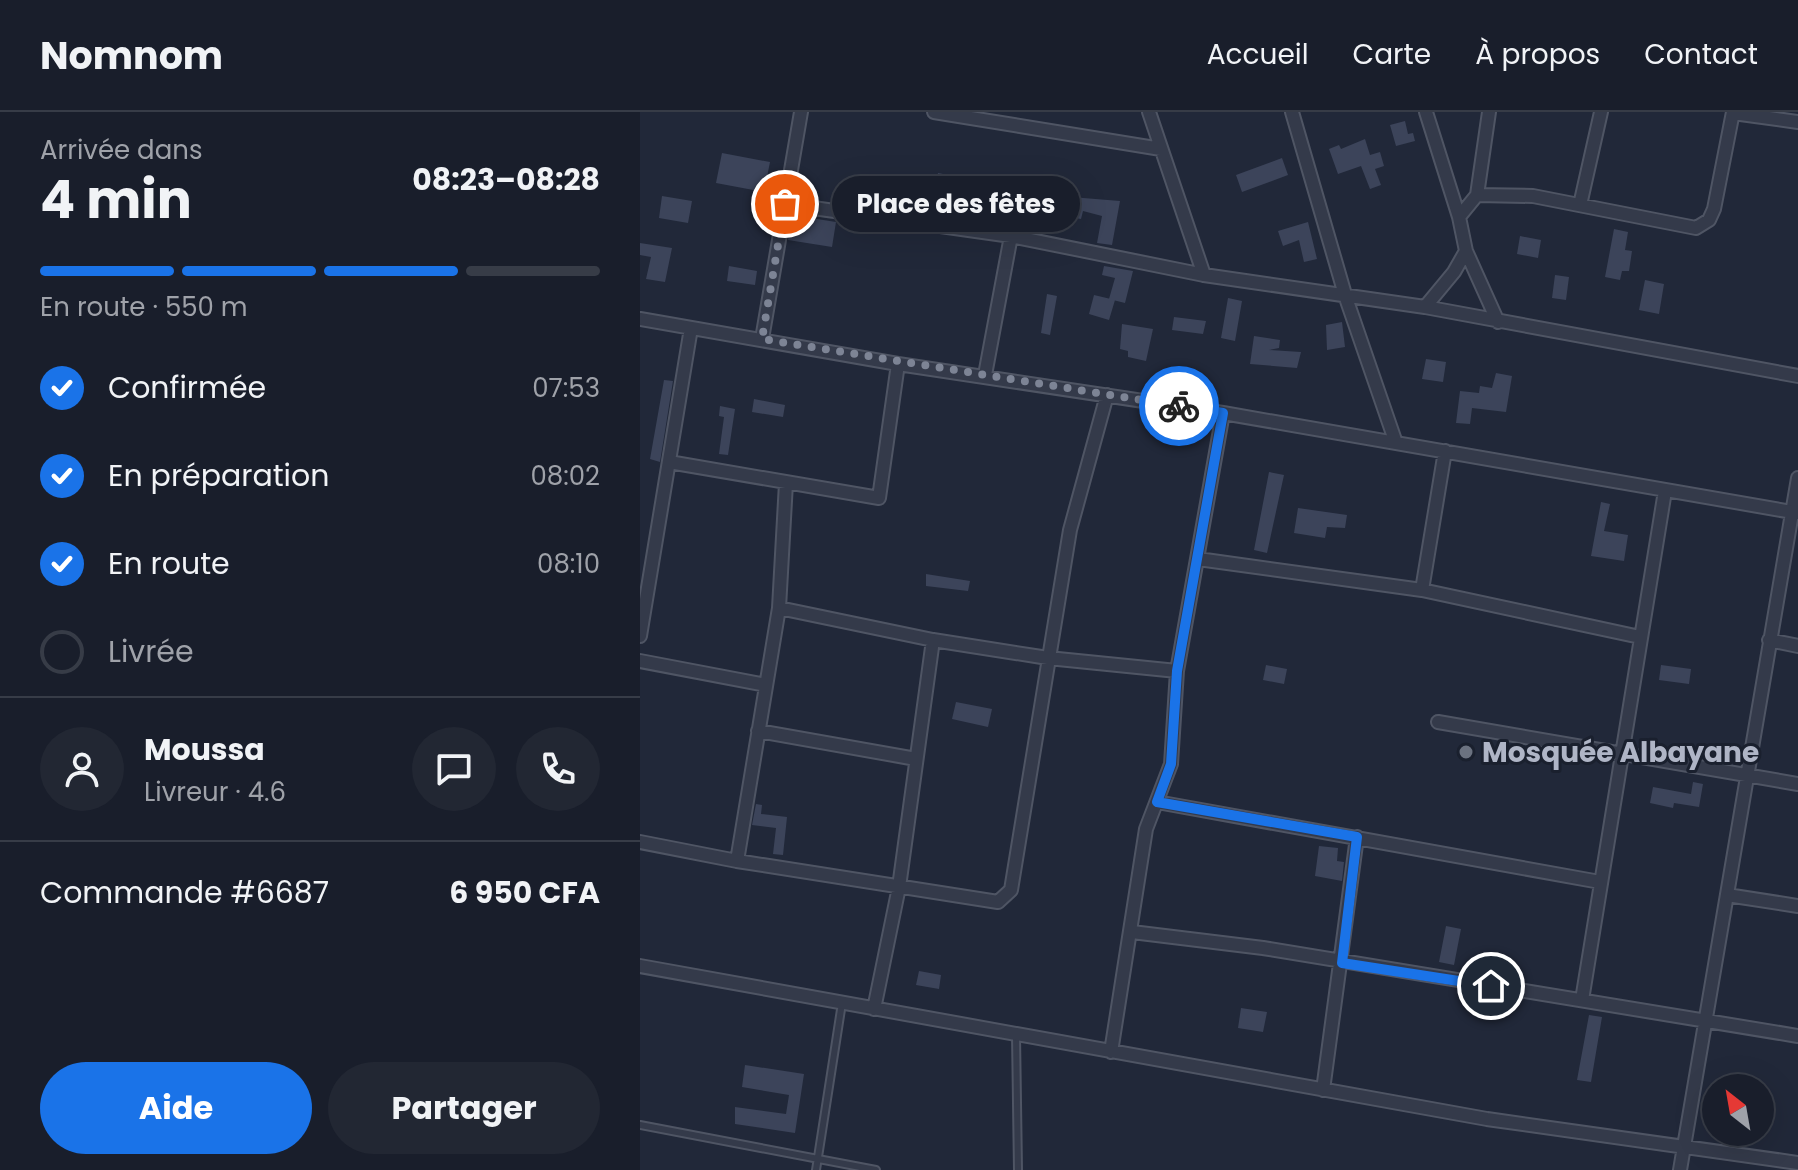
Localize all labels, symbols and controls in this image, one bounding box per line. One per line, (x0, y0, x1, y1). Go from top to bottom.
text: Nomnom (40, 29, 223, 82)
text: Accueil (1207, 35, 1309, 74)
text: Carte (1353, 35, 1431, 74)
text: À propos (1475, 35, 1600, 74)
text: Contact (1644, 35, 1758, 74)
text: Arrivée dans (40, 132, 202, 168)
text: 08:23–08:28 (412, 158, 600, 201)
text: 4 min (40, 163, 192, 236)
pin (751, 170, 819, 238)
callout: Place des fêtes (833, 176, 1081, 232)
icon: bag (763, 182, 807, 226)
text: Place des fêtes (857, 186, 1055, 222)
text: En route · 550 m (40, 289, 248, 325)
icon: check (40, 366, 84, 410)
text: Confirmée (108, 366, 266, 409)
courier (1139, 366, 1219, 446)
text: 07:53 (532, 370, 600, 406)
icon: bike (1157, 384, 1201, 428)
icon: check (40, 454, 84, 498)
text: En préparation (108, 454, 329, 497)
text: 08:02 (530, 458, 600, 494)
icon: check (40, 542, 84, 586)
text: En route (108, 542, 230, 585)
text: 08:10 (537, 546, 600, 582)
text: Livrée (108, 630, 194, 673)
button: person (40, 727, 124, 811)
button: chat (412, 727, 496, 811)
button: phone (516, 727, 600, 811)
text: Moussa (144, 728, 265, 771)
place label: Mosquée Albayane (1482, 733, 1759, 772)
marker: Mosquée Albayane (1457, 743, 1475, 761)
text: Livreur · 4.6 (144, 774, 286, 810)
text: Commande #6687 (40, 871, 329, 914)
text: 6 950 CFA (449, 871, 600, 914)
pin (1457, 952, 1525, 1020)
icon: home (1469, 964, 1513, 1008)
button: Aide (40, 1062, 312, 1154)
button: Partager (328, 1062, 600, 1154)
north arrow (1702, 1074, 1774, 1146)
map controls (1702, 1074, 1774, 1146)

